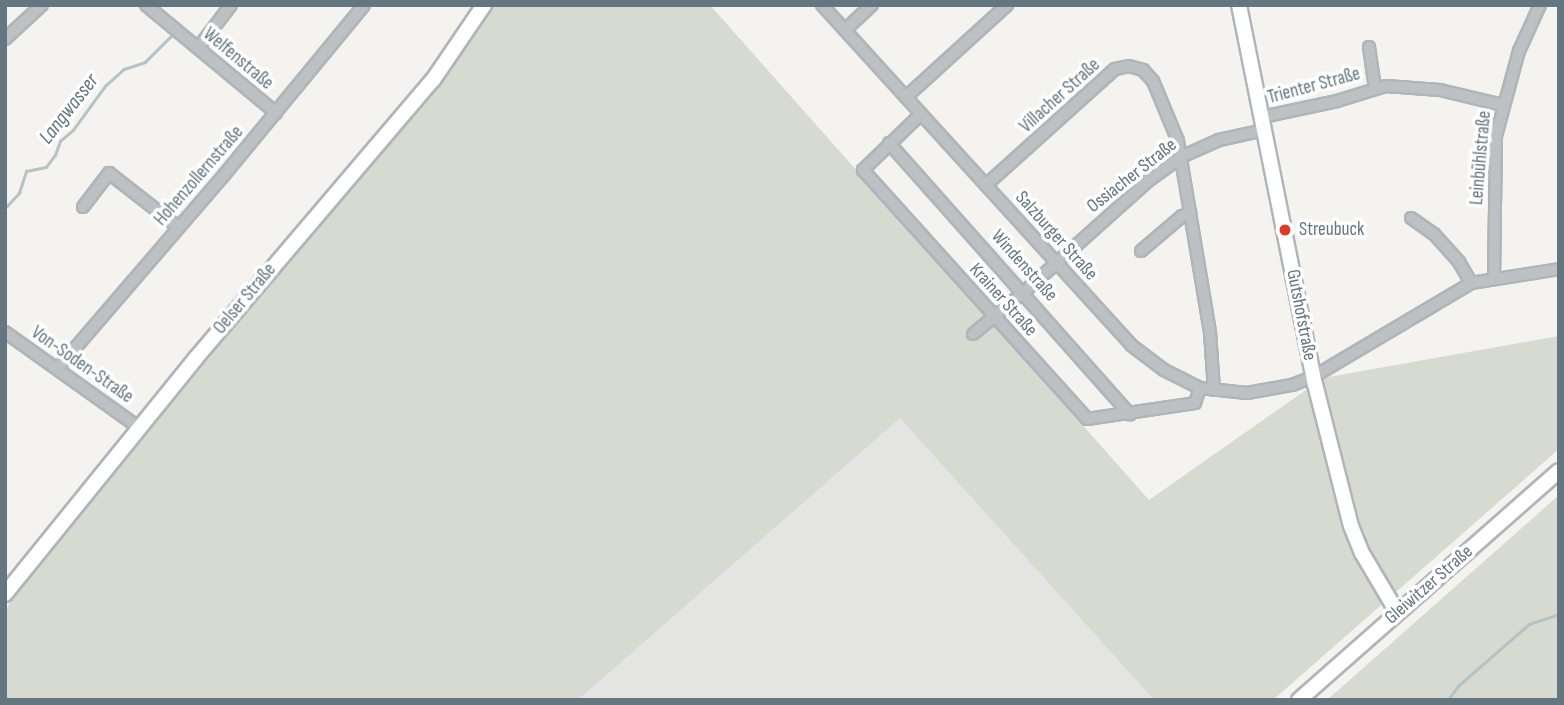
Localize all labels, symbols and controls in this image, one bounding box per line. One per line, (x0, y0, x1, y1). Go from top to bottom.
street label: Welfenstraße (198, 23, 278, 95)
street label: Villacher Straße (1015, 54, 1105, 138)
street label: Trienter Straße (1265, 63, 1363, 109)
water label: Langwasser (34, 69, 104, 149)
street label: Leinbühlstraße (1466, 110, 1496, 206)
street label: Hohenzollernstraße (149, 121, 249, 231)
street label: Ossiacher Straße (1083, 134, 1181, 218)
street label: Salzburger Straße (1010, 187, 1102, 285)
place label: Streubuck (1299, 219, 1364, 241)
marker: Streubuck (1277, 222, 1293, 238)
street label: Windenstraße (986, 226, 1062, 306)
street label: Oelser Straße (209, 259, 281, 339)
street label: Krainer Straße (964, 259, 1042, 341)
street label: Gutshofstraße (1281, 268, 1321, 362)
street label: Von-Soden-Straße (27, 321, 137, 409)
street label: Gleiwitzer Straße (1380, 541, 1478, 629)

